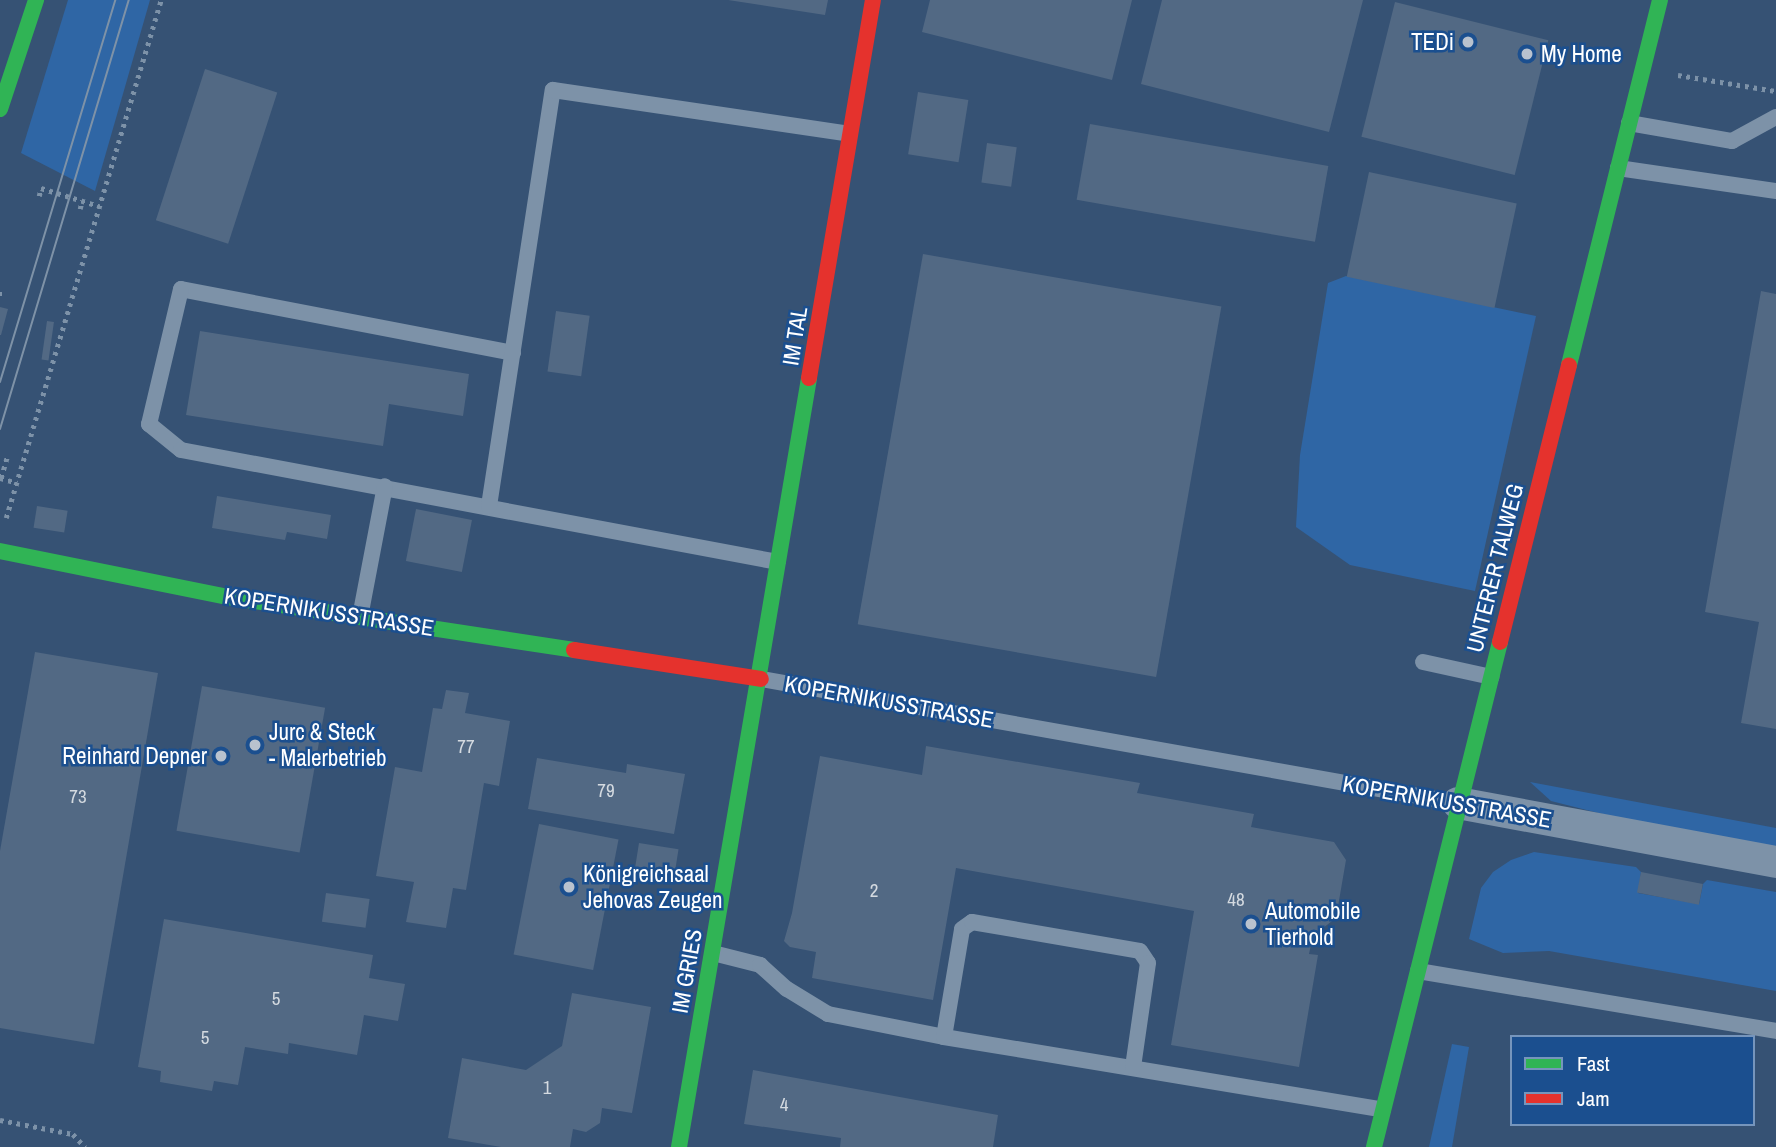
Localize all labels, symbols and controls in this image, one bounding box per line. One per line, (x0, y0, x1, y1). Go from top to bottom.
place label: TEDi (1411, 28, 1454, 56)
marker: TEDi (1460, 34, 1476, 50)
place label: My Home (1541, 40, 1622, 68)
marker: My Home (1519, 46, 1535, 62)
street label: IM TAL (777, 305, 813, 367)
street label: UNTERER TALWEG (1461, 481, 1529, 655)
street label: KOPERNIKUSSTRASSE (222, 582, 436, 642)
street label: KOPERNIKUSSTRASSE (782, 670, 996, 734)
place label: Jurc & Steck - Malerbetrieb (269, 718, 386, 772)
house number: 77 (457, 736, 475, 758)
marker: Jurc & Steck - Malerbetrieb (247, 737, 263, 753)
place label: Reinhard Depner (62, 742, 207, 770)
marker: Reinhard Depner (213, 748, 229, 764)
street label: KOPERNIKUSSTRASSE (1340, 770, 1554, 834)
house number: 79 (597, 780, 615, 802)
house number: 73 (69, 786, 87, 808)
place label: Königreichsaal Jehovas Zeugen (583, 860, 722, 914)
marker: Königreichsaal Jehovas Zeugen (561, 879, 577, 895)
house number: 2 (870, 880, 878, 902)
house number: 48 (1227, 889, 1245, 911)
place label: Automobile Tierhold (1265, 897, 1360, 951)
marker: Automobile Tierhold (1243, 916, 1259, 932)
street label: IM GRIES (666, 927, 708, 1015)
house number: 5 (272, 988, 280, 1010)
house number: 5 (201, 1027, 209, 1049)
legend (1510, 1035, 1755, 1126)
text: Fast (1577, 1049, 1610, 1078)
house number: 1 (543, 1077, 551, 1099)
text: Jam (1577, 1084, 1610, 1113)
house number: 4 (780, 1094, 788, 1116)

